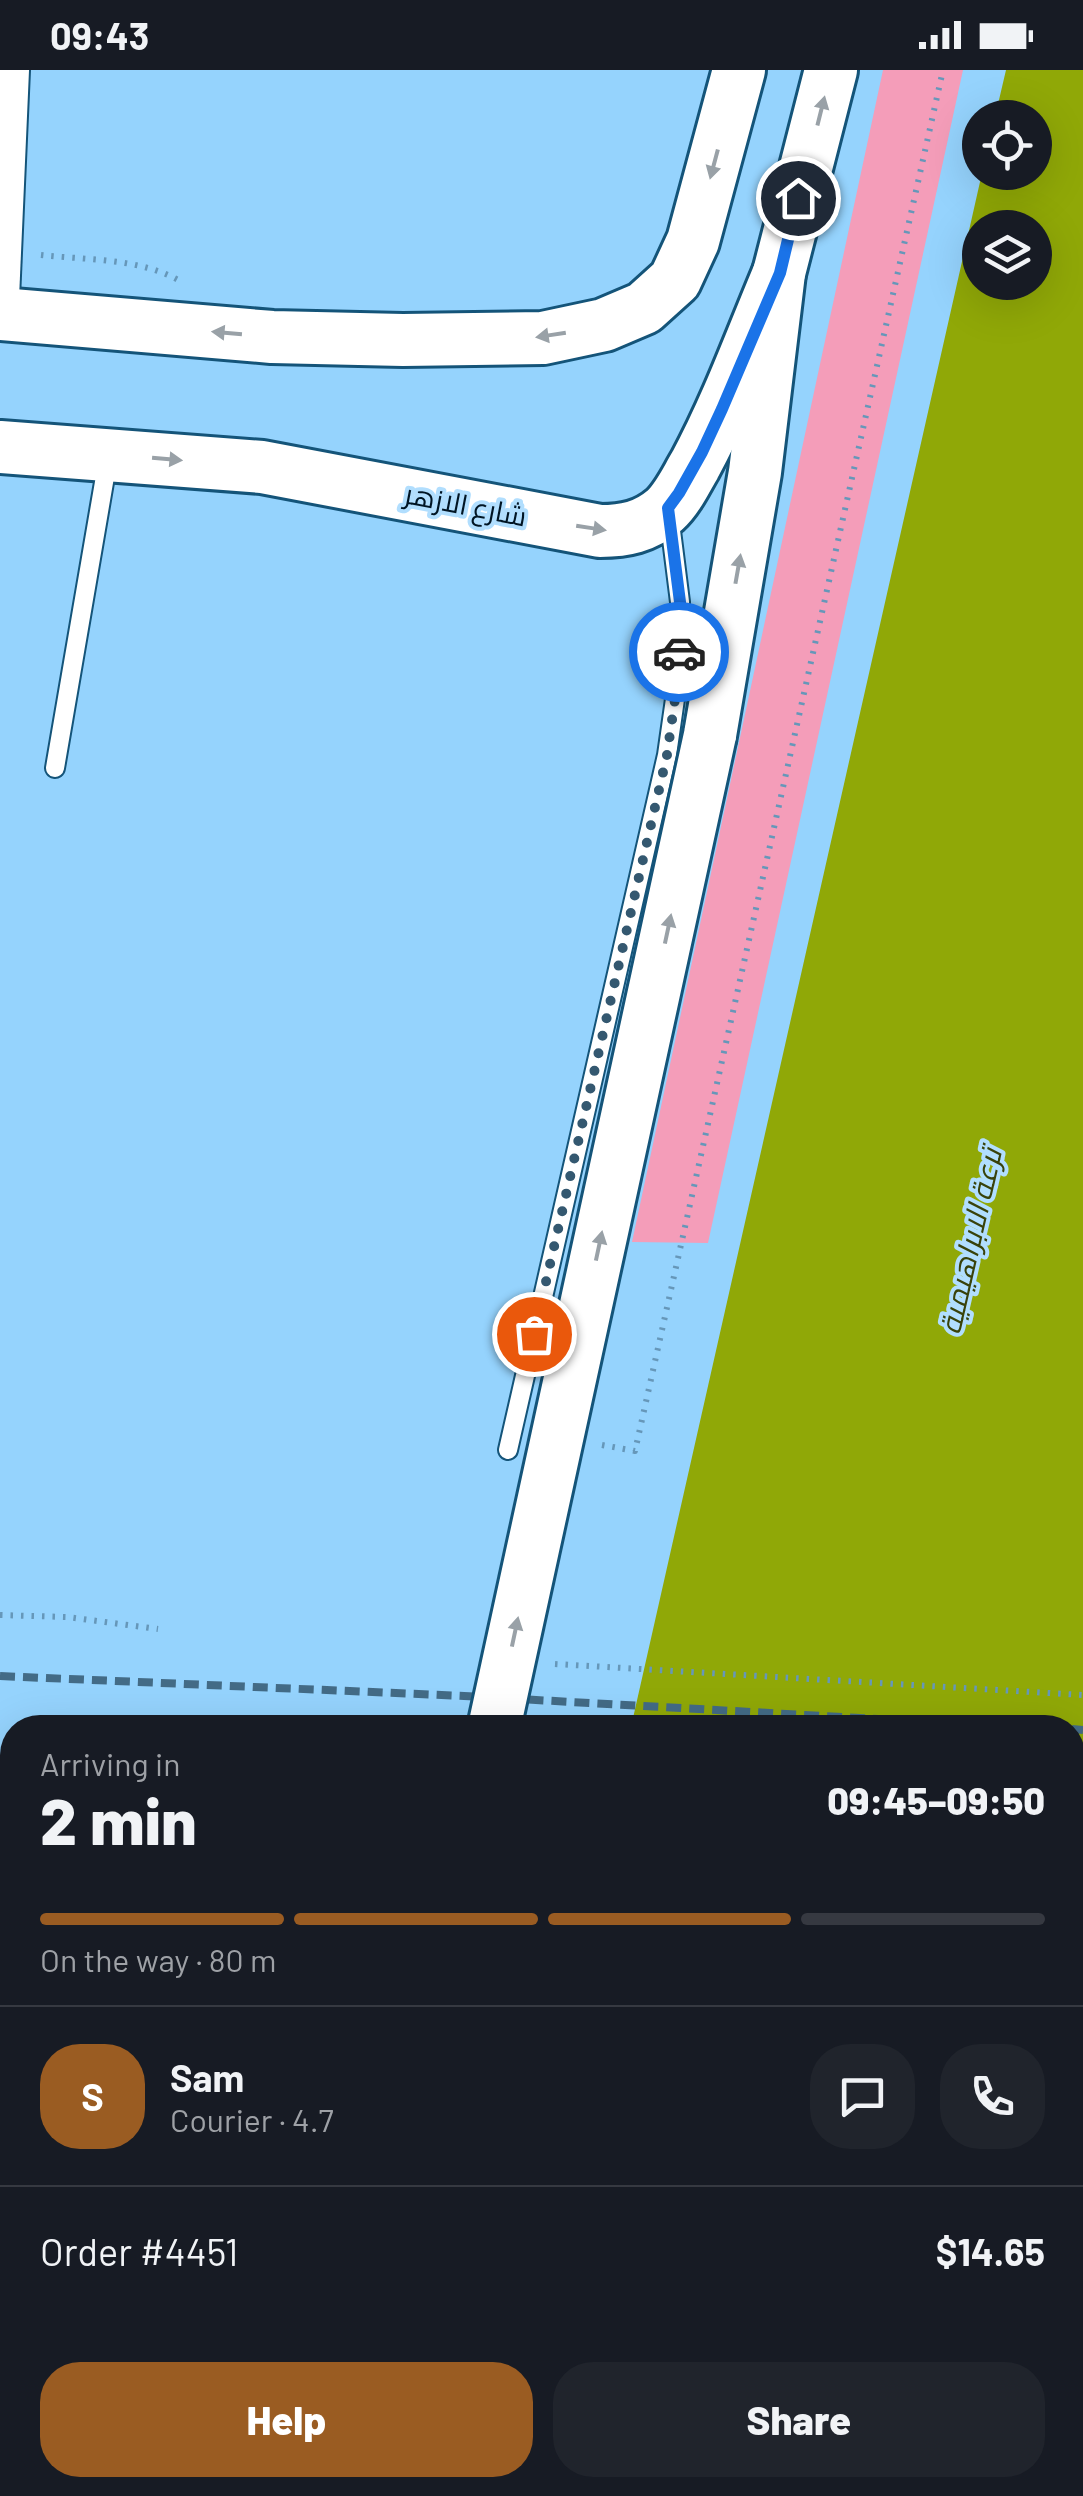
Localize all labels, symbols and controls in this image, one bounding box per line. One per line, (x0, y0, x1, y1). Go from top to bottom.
text: 09:43 (50, 12, 149, 58)
one-way arrow (813, 95, 829, 126)
map controls (962, 100, 1052, 300)
button: locate (962, 100, 1052, 190)
one-way arrow (705, 149, 721, 180)
pin (756, 156, 841, 241)
icon: home (771, 171, 826, 226)
button: layers (962, 210, 1052, 300)
one-way arrow (210, 325, 242, 341)
one-way arrow (535, 328, 566, 343)
one-way arrow (152, 451, 184, 467)
street label: شارع الازهر (400, 475, 530, 535)
one-way arrow (576, 521, 607, 536)
one-way arrow (731, 553, 746, 585)
courier (629, 602, 729, 702)
icon: car (652, 625, 707, 680)
one-way arrow (661, 913, 676, 944)
water label: ترعة الابراهيمية (930, 1140, 1010, 1338)
one-way arrow (592, 1230, 607, 1261)
pin (492, 1292, 577, 1377)
icon: bag (507, 1307, 562, 1362)
one-way arrow (508, 1616, 523, 1647)
text: Arriving in (40, 1744, 180, 1782)
text: 09:45–09:50 (827, 1777, 1045, 1823)
text: 2 min (40, 1780, 197, 1858)
text: On the way · 80 m (40, 1940, 276, 1978)
button: chat (810, 2044, 915, 2149)
button: phone (940, 2044, 1045, 2149)
text: Sam (170, 2054, 244, 2100)
text: S (81, 2073, 104, 2119)
text: Courier · 4.7 (170, 2100, 334, 2138)
text: Order #4451 (40, 2228, 238, 2274)
text: $14.65 (936, 2228, 1045, 2274)
button: Help (40, 2362, 533, 2477)
button: Share (553, 2362, 1045, 2477)

